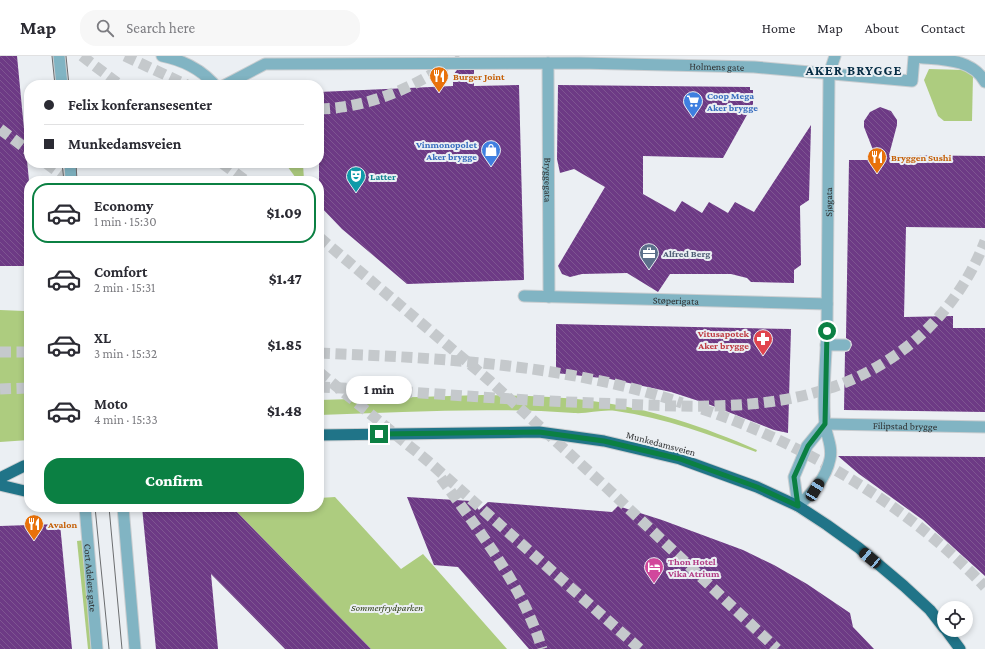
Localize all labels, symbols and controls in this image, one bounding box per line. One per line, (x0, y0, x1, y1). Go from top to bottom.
search box (80, 10, 360, 46)
text: Map (20, 17, 56, 38)
icon: search (94, 17, 116, 39)
text: Search here (126, 20, 195, 36)
text: Home (762, 20, 795, 36)
text: Map (817, 20, 843, 36)
text: About (865, 20, 899, 36)
text: Contact (921, 20, 965, 36)
street label: Holmens gate (689, 61, 745, 73)
district label: AKER BRYGGE (804, 62, 903, 78)
restaurant icon: Burger Joint (428, 65, 450, 93)
place label: Burger Joint (453, 71, 505, 82)
supermarket icon: Coop Mega Aker brygge (682, 90, 704, 118)
place label: Coop Mega Aker brygge (706, 90, 758, 113)
text: Felix konferansesenter (68, 97, 212, 113)
text: Munkedamsveien (68, 136, 181, 152)
place label: Vinmonopolet Aker brygge (415, 139, 477, 162)
shop icon: Vinmonopolet Aker brygge (480, 139, 502, 167)
restaurant icon: Bryggen Sushi (866, 146, 888, 174)
place label: Bryggen Sushi (891, 152, 952, 163)
street label: Bryggegata (542, 157, 554, 203)
theatre icon: Latter (345, 165, 367, 193)
place label: Latter (370, 171, 396, 182)
street label: Sjøgata (823, 187, 835, 217)
icon: car (46, 195, 82, 231)
text: Economy (94, 198, 153, 214)
text: $1.09 (267, 205, 302, 221)
text: 1 min · 15:30 (94, 214, 157, 229)
office icon: Alfred Berg (638, 242, 660, 270)
place label: Alfred Berg (662, 248, 710, 259)
icon: car (46, 261, 82, 297)
text: Comfort (94, 264, 148, 280)
text: $1.47 (269, 271, 302, 287)
text: 2 min · 15:31 (94, 280, 155, 295)
street label: Støperigata (653, 294, 699, 307)
route start (818, 322, 836, 340)
icon: car (46, 327, 82, 363)
place label: Vitusapotek Aker brygge (697, 328, 750, 351)
pharmacy icon: Vitusapotek Aker brygge (752, 328, 774, 356)
text: XL (94, 330, 111, 346)
text: $1.85 (268, 337, 302, 353)
text: 3 min · 15:32 (94, 346, 157, 361)
callout: 1 min (346, 376, 412, 404)
text: 1 min (364, 382, 394, 397)
icon: car (46, 393, 82, 429)
text: Moto (94, 396, 128, 412)
text: $1.48 (267, 403, 302, 419)
text: 4 min · 15:33 (94, 412, 158, 427)
street label: Filipstad brygge (873, 420, 938, 432)
route end (370, 425, 388, 443)
street label: Munkedamsveien (625, 429, 697, 458)
button: Confirm (44, 458, 304, 504)
car (804, 477, 826, 503)
restaurant icon: Avalon (23, 513, 45, 541)
place label: Avalon (47, 519, 77, 530)
street label: Cort Adelers gate (82, 543, 99, 613)
car (857, 546, 883, 570)
hotel icon: Thon Hotel Vika Atrium (643, 556, 665, 584)
place label: Thon Hotel Vika Atrium (667, 556, 720, 579)
map controls (937, 601, 973, 637)
button: locate (937, 601, 973, 637)
park label: Sommerfrydparken (351, 602, 423, 613)

